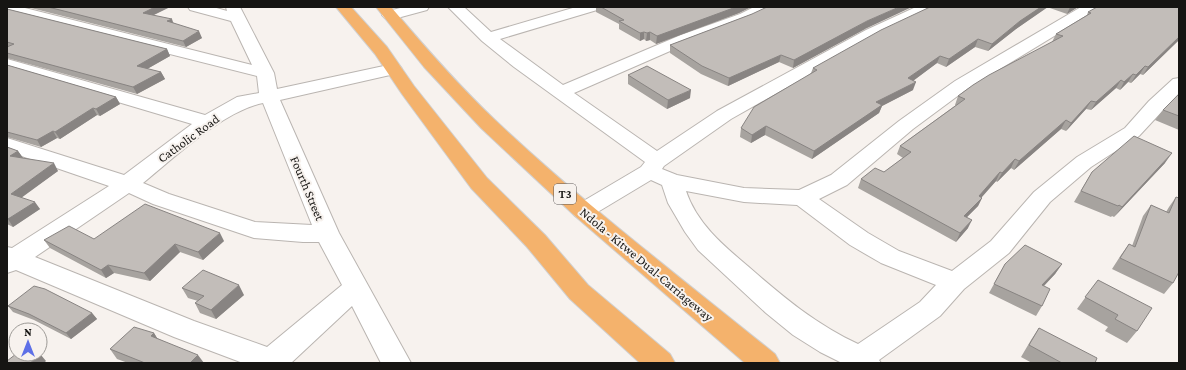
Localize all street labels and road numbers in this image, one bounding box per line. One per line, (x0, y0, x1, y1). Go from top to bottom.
street label: Catholic Road (155, 111, 222, 166)
street label: Fourth Street (287, 154, 328, 223)
road number: T3 (554, 184, 576, 204)
street label: Ndola - Kitwe Dual-Carriageway (577, 204, 717, 325)

